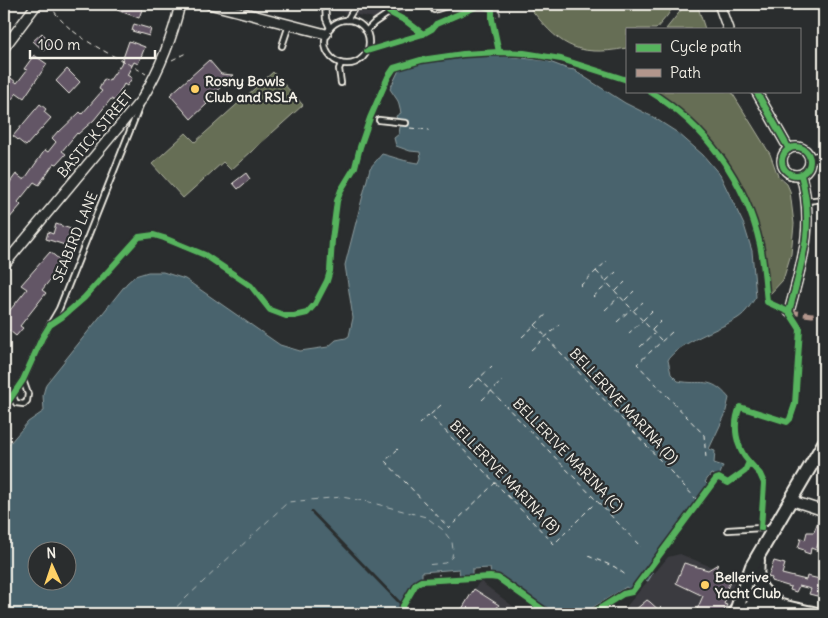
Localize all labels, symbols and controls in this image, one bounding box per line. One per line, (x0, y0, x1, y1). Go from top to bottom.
scale bar (30, 28, 155, 60)
legend (626, 28, 800, 92)
text: 100 m (38, 35, 80, 54)
text: Cycle path (670, 37, 742, 56)
text: Path (670, 63, 701, 82)
place label: Rosny Bowls Club and RSLA (205, 72, 298, 106)
marker: Rosny Bowls Club and RSLA (189, 83, 201, 95)
street label: BASTICK STREET (53, 87, 137, 181)
street label: SEABIRD LANE (49, 189, 101, 285)
street label: BELLERIVE MARINA (D) (566, 344, 682, 468)
street label: BELLERIVE MARINA (C) (509, 394, 627, 516)
street label: BELLERIVE MARINA (B) (446, 416, 564, 538)
north arrow (28, 540, 78, 590)
text: N (46, 544, 57, 562)
place label: Bellerive Yacht Club (714, 568, 781, 602)
marker: Bellerive Yacht Club (699, 579, 711, 591)

